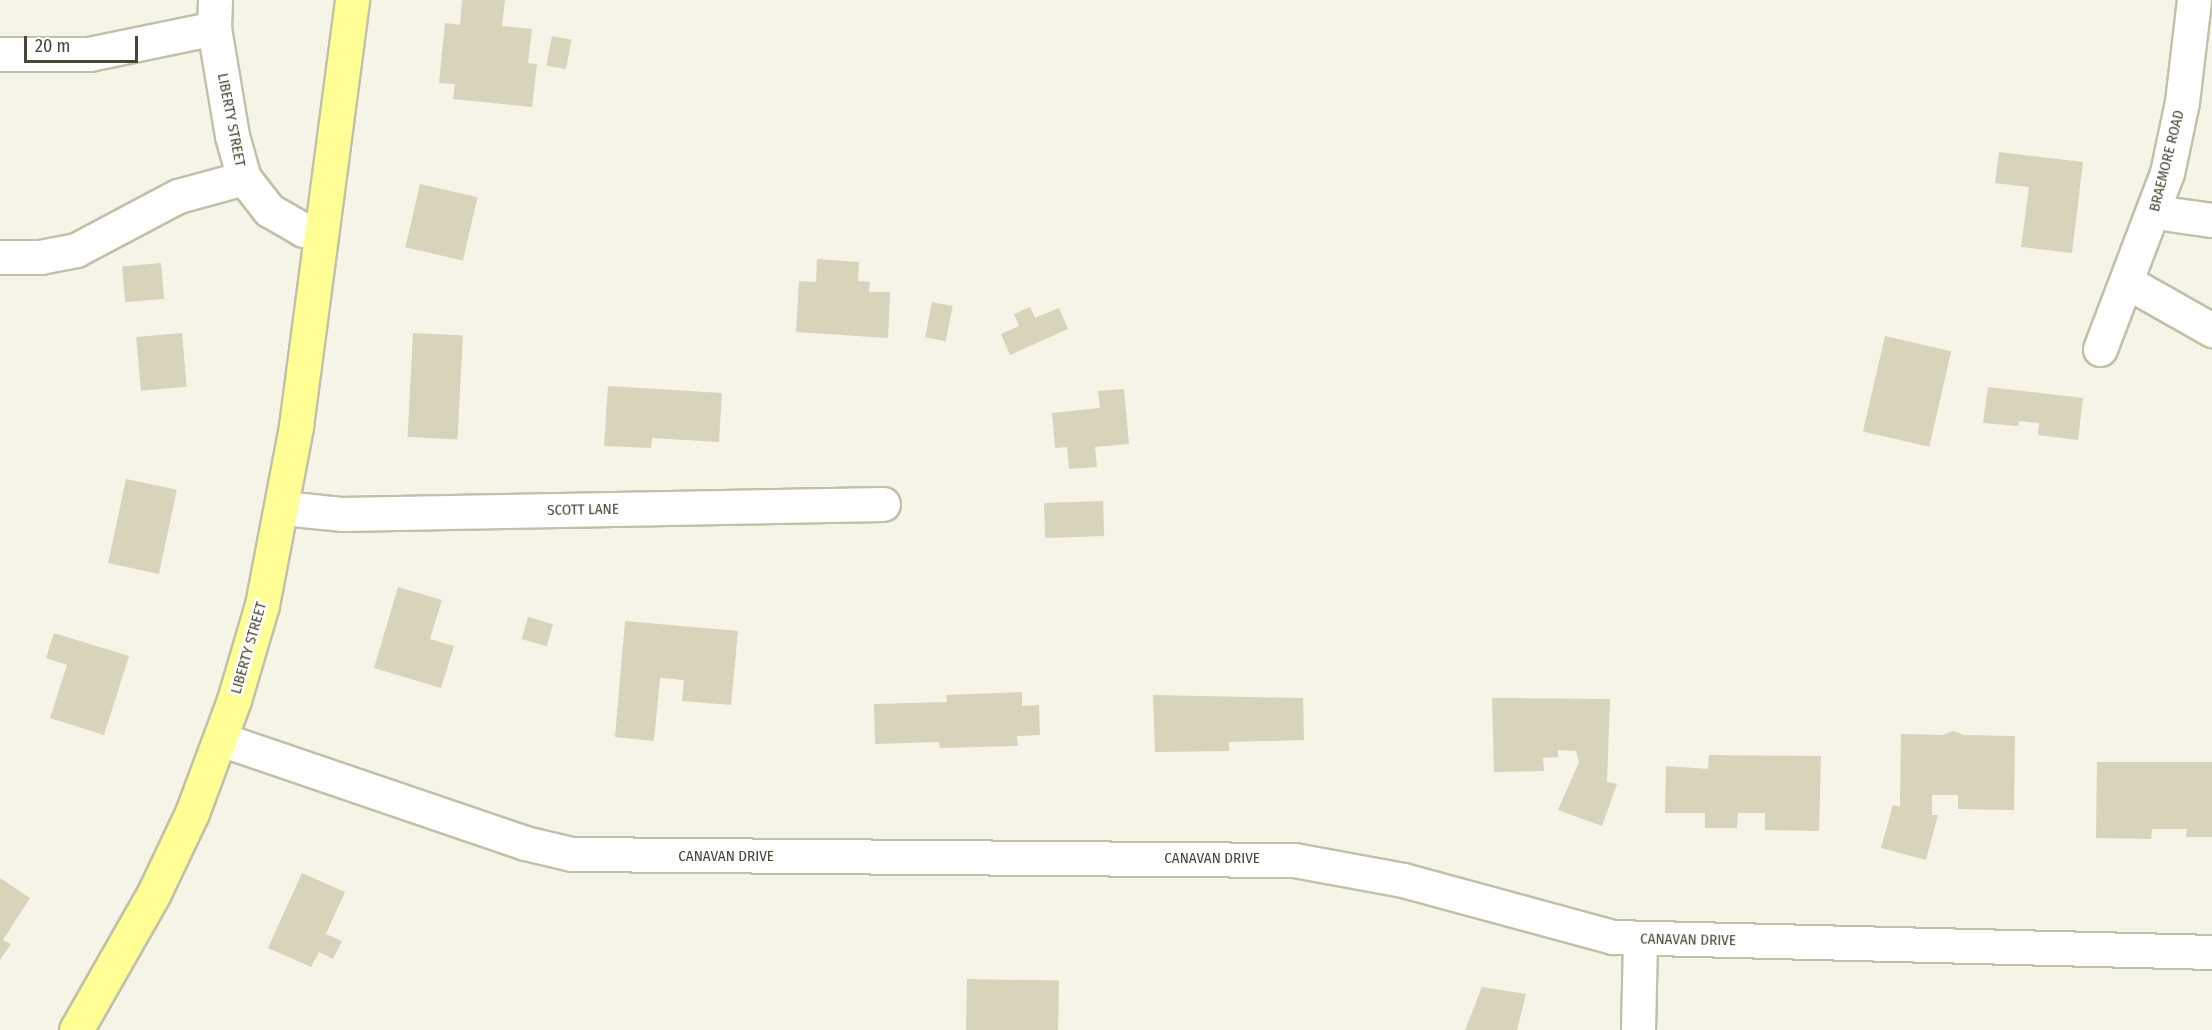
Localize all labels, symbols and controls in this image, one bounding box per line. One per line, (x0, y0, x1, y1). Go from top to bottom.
scale bar (27, 24, 141, 62)
text: 20 m (35, 35, 70, 57)
street label: LIBERTY STREET (213, 72, 249, 168)
street label: BRAEMORE ROAD (2146, 108, 2188, 214)
street label: SCOTT LANE (547, 500, 619, 520)
street label: LIBERTY STREET (227, 600, 271, 696)
street label: CANAVAN DRIVE (678, 848, 774, 866)
street label: CANAVAN DRIVE (1164, 850, 1260, 868)
street label: CANAVAN DRIVE (1640, 930, 1736, 950)

